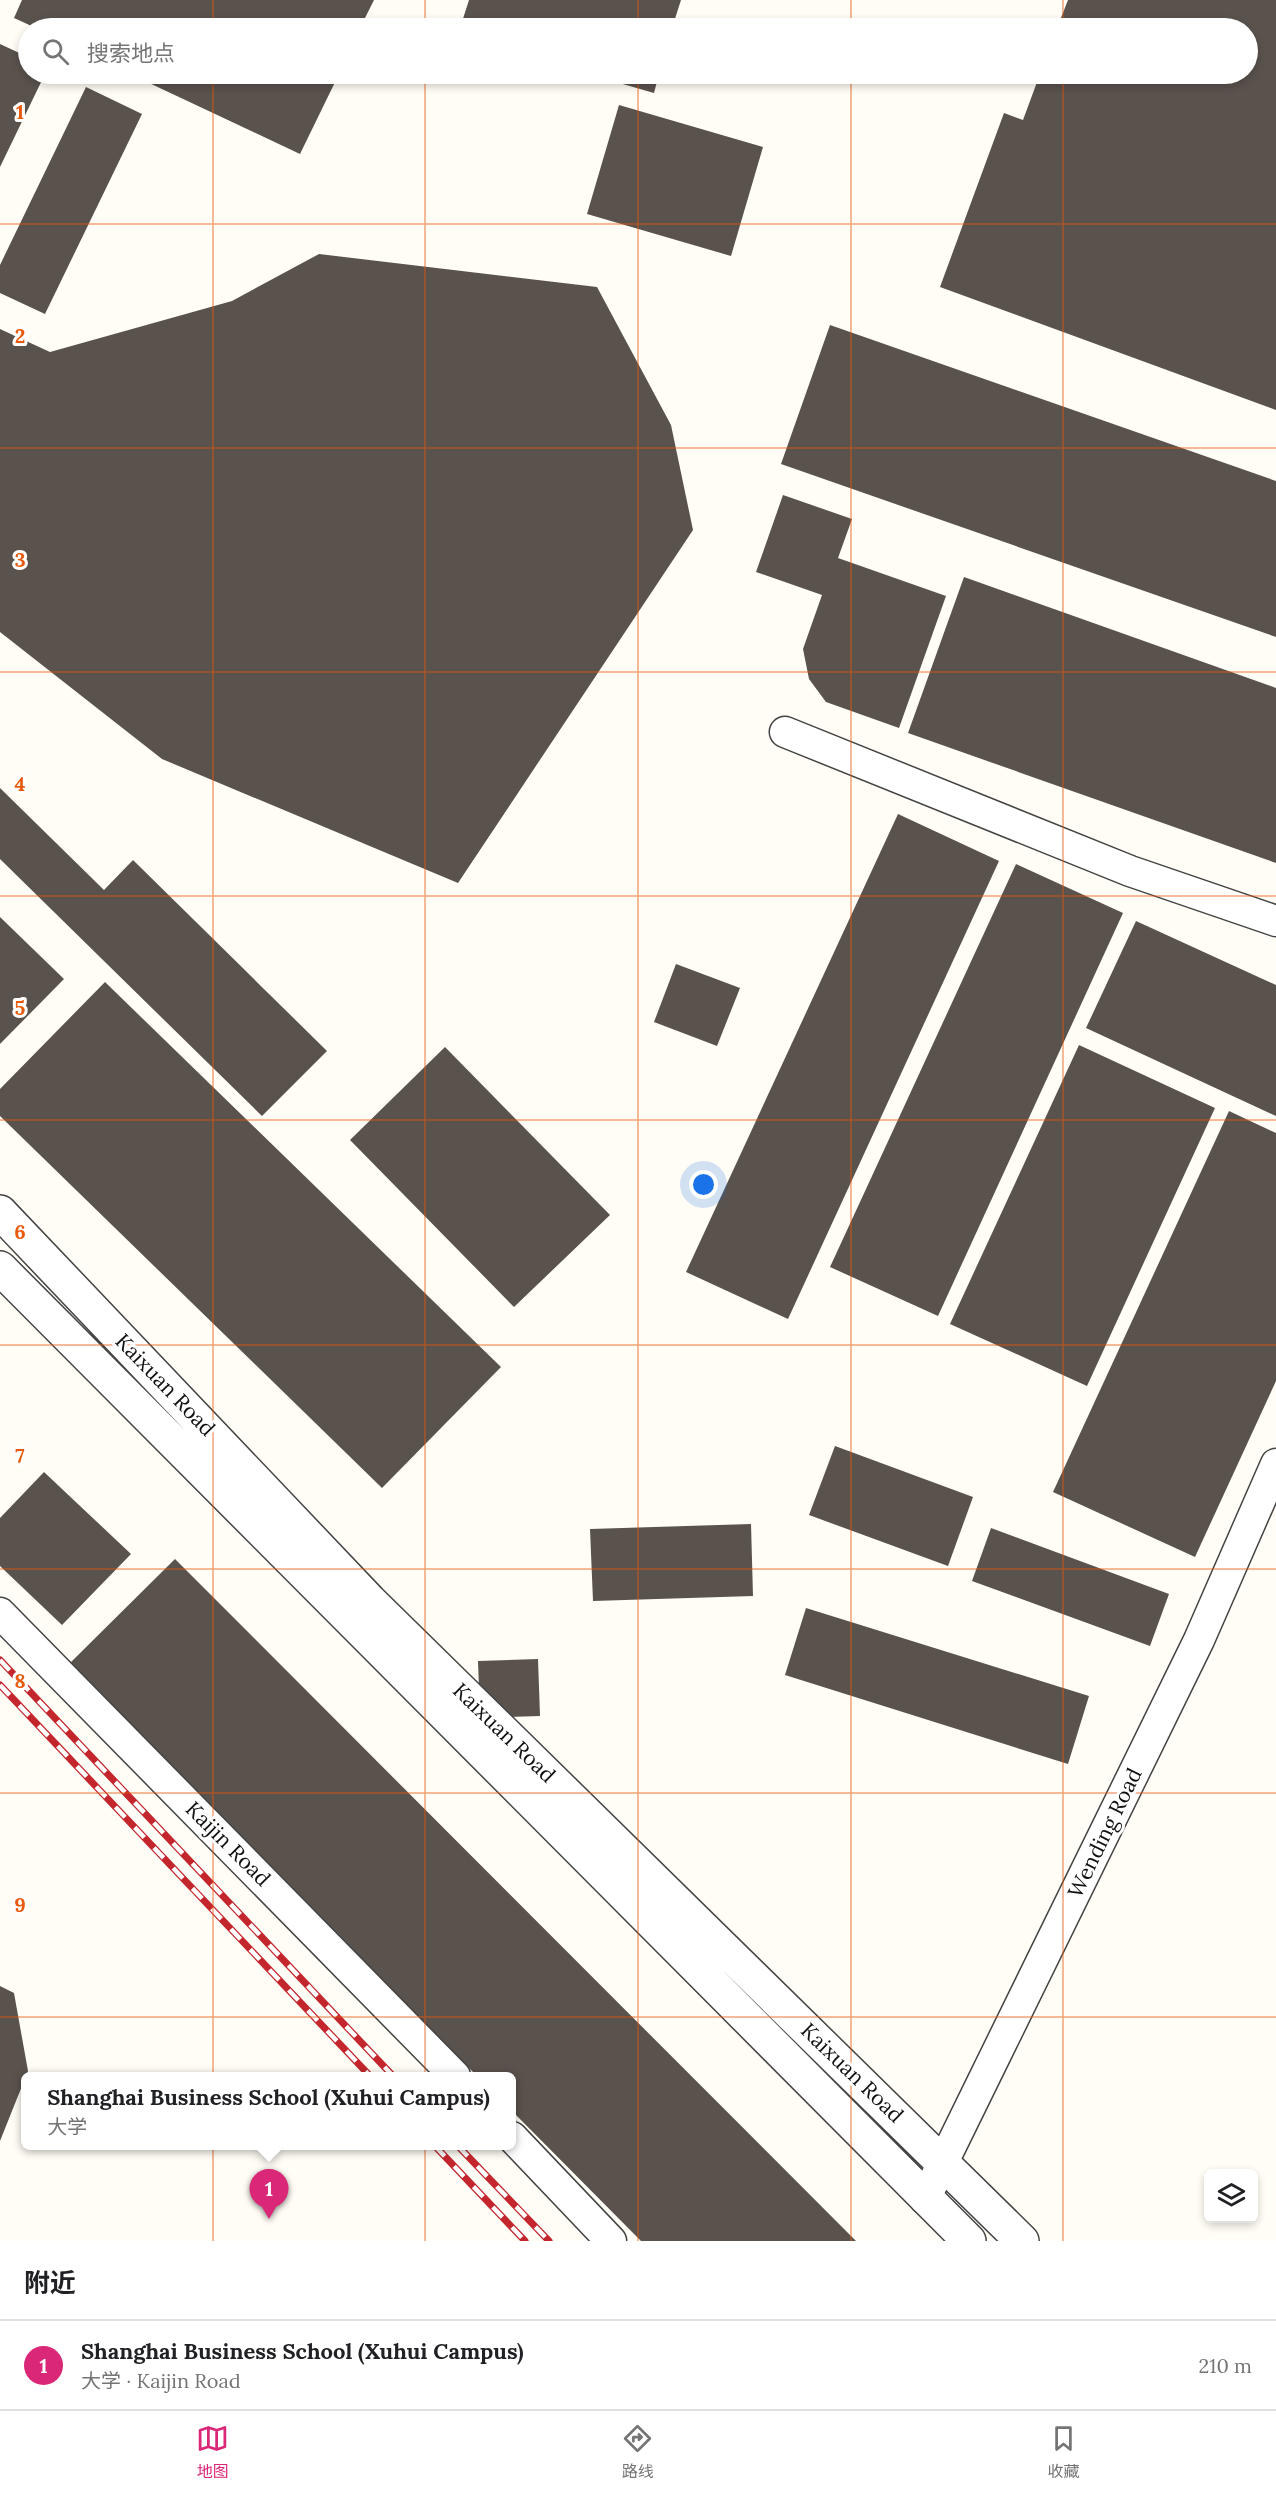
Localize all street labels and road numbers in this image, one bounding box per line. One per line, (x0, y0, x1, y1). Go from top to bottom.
street label: Kaixuan Road (110, 1328, 221, 1442)
street label: Kaixuan Road (447, 1677, 561, 1788)
street label: Wending Road (1061, 1763, 1148, 1902)
street label: Kaijin Road (180, 1795, 277, 1892)
street label: Kaixuan Road (795, 2017, 909, 2128)

